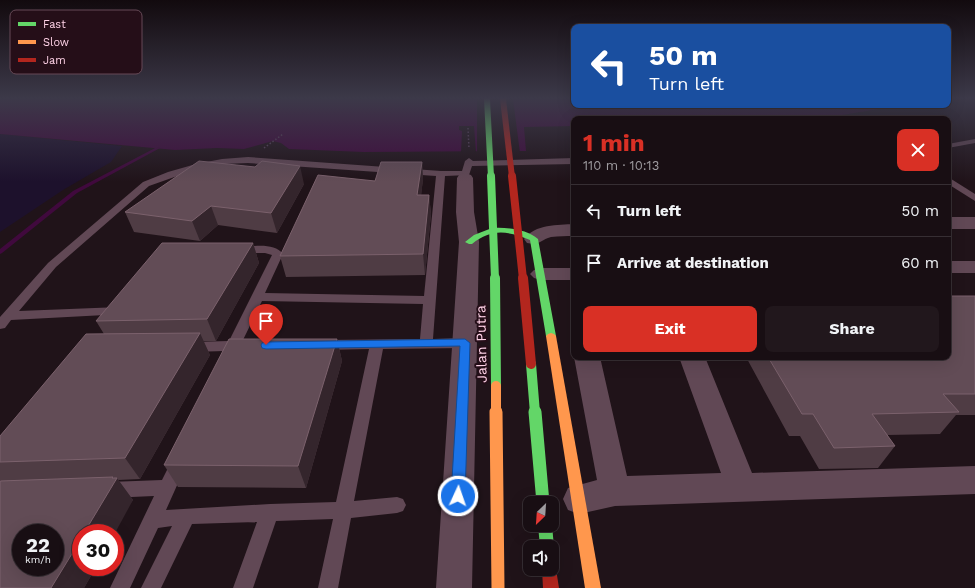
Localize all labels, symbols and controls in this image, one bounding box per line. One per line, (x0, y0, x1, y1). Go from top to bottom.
legend (10, 10, 142, 74)
text: Fast (43, 18, 66, 31)
text: Slow (43, 36, 69, 49)
text: 50 m (649, 39, 718, 72)
icon: left (583, 40, 635, 92)
text: Jam (43, 54, 66, 67)
text: Turn left (649, 73, 724, 94)
text: 1 min (583, 129, 645, 157)
button: close (897, 129, 939, 171)
text: 110 m · 10:13 (583, 158, 659, 173)
icon: left (583, 200, 605, 222)
text: Turn left (617, 202, 681, 220)
text: 50 m (902, 202, 939, 220)
icon: arrive (583, 252, 605, 274)
text: Arrive at destination (617, 254, 769, 272)
text: 60 m (901, 254, 939, 272)
pin (249, 304, 283, 345)
street label: Jalan Putra (472, 305, 490, 383)
button: Exit (583, 306, 757, 352)
button: Share (765, 306, 939, 352)
icon: arrive (255, 310, 277, 332)
position arrow (437, 475, 479, 517)
north arrow (523, 496, 559, 532)
map controls (523, 496, 559, 576)
speed limit sign: 30 (72, 524, 124, 576)
text: 22 (26, 533, 50, 557)
button: sound (523, 540, 559, 576)
text: km/h (25, 554, 51, 565)

